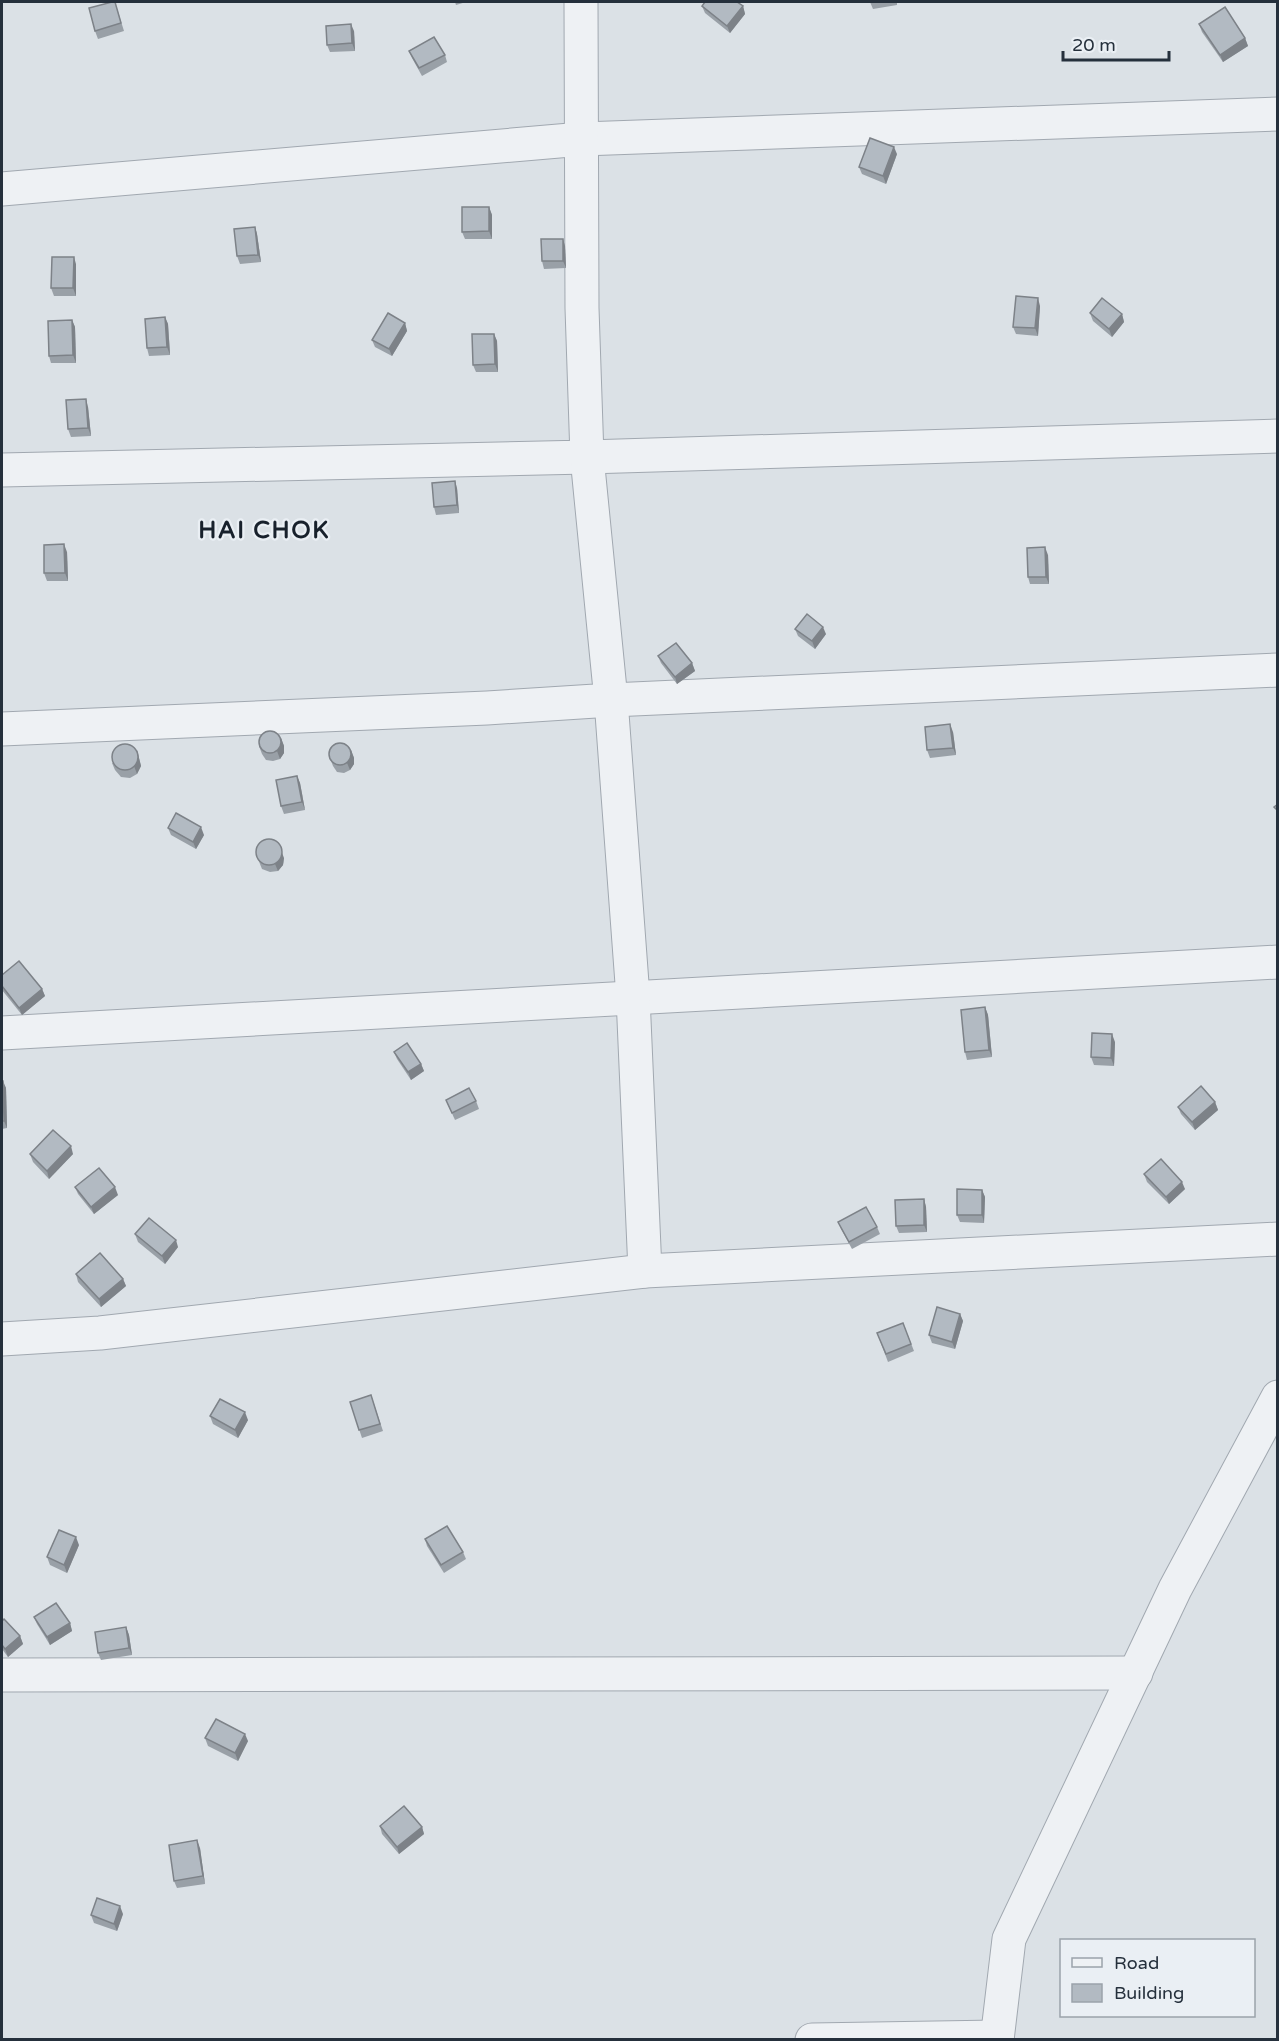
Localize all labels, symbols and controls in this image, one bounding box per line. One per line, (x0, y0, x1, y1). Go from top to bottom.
scale bar (1063, 24, 1170, 62)
text: 20 m (1072, 34, 1116, 56)
district label: HAI CHOK (198, 516, 330, 545)
legend (1060, 1939, 1255, 2017)
text: Road (1114, 1952, 1159, 1974)
text: Building (1114, 1982, 1184, 2004)

